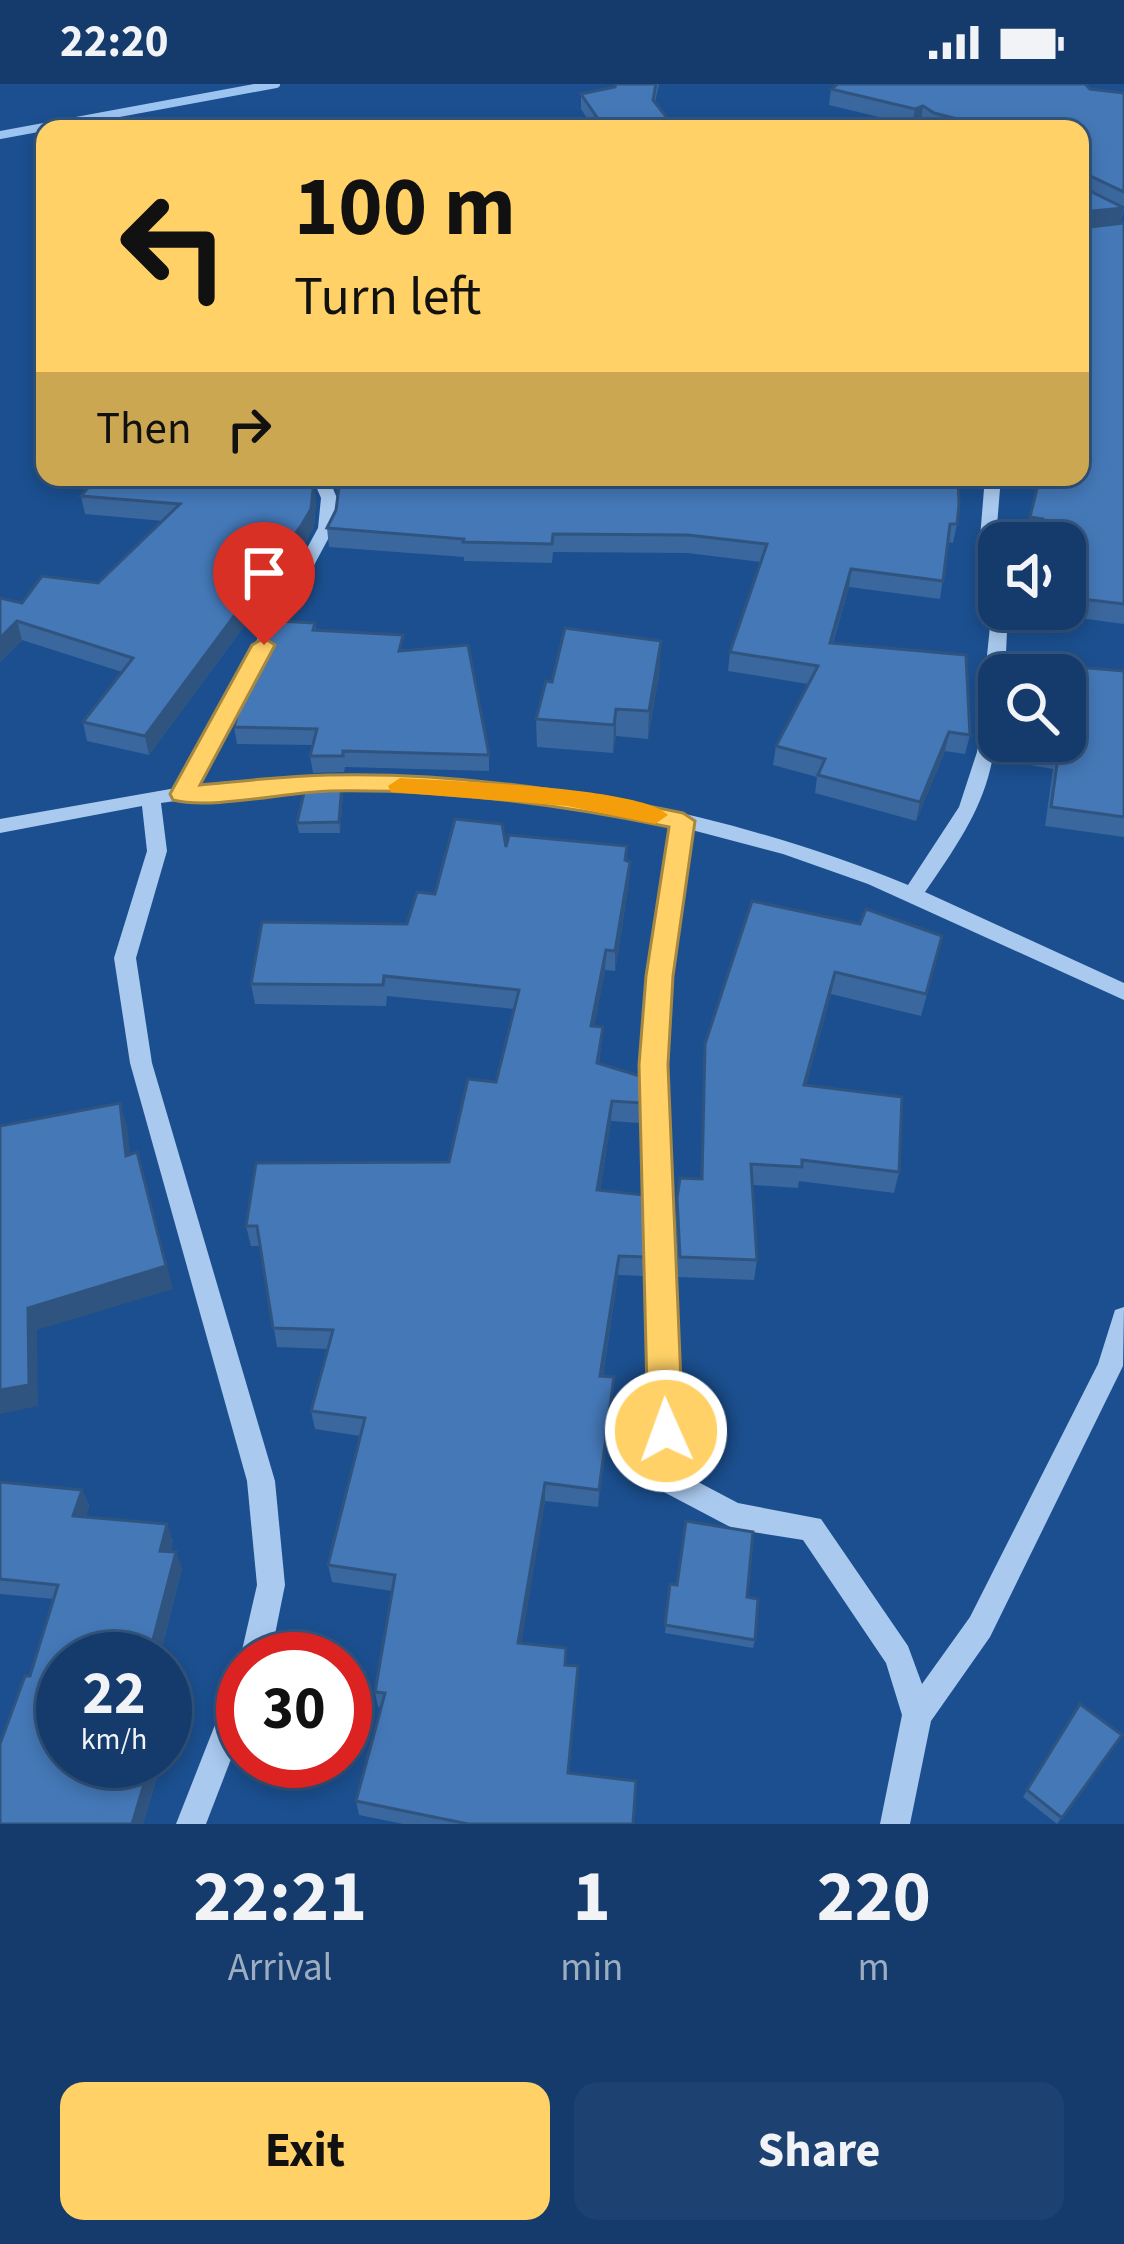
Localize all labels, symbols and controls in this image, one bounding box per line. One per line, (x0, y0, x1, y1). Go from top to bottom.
text: 22:20 (60, 10, 169, 74)
text: 100 m (294, 148, 516, 268)
icon: left (96, 168, 252, 324)
text: Turn left (294, 259, 481, 336)
icon: right (216, 396, 282, 462)
text: Then (96, 397, 192, 461)
pin (213, 522, 315, 645)
map controls (978, 522, 1086, 762)
button: sound (978, 522, 1086, 630)
icon: arrive (231, 540, 297, 606)
button: search (978, 654, 1086, 762)
position arrow (603, 1368, 729, 1494)
speed limit sign: 30 (216, 1632, 372, 1788)
text: 22 (82, 1652, 146, 1737)
text: km/h (81, 1718, 147, 1761)
text: 22:21 (193, 1846, 367, 1949)
text: 1 (573, 1846, 611, 1949)
text: 220 (817, 1846, 931, 1949)
text: Arrival (228, 1940, 333, 1996)
text: min (560, 1940, 623, 1996)
text: m (858, 1940, 890, 1996)
button: Exit (60, 2082, 550, 2220)
button: Share (574, 2082, 1064, 2220)

